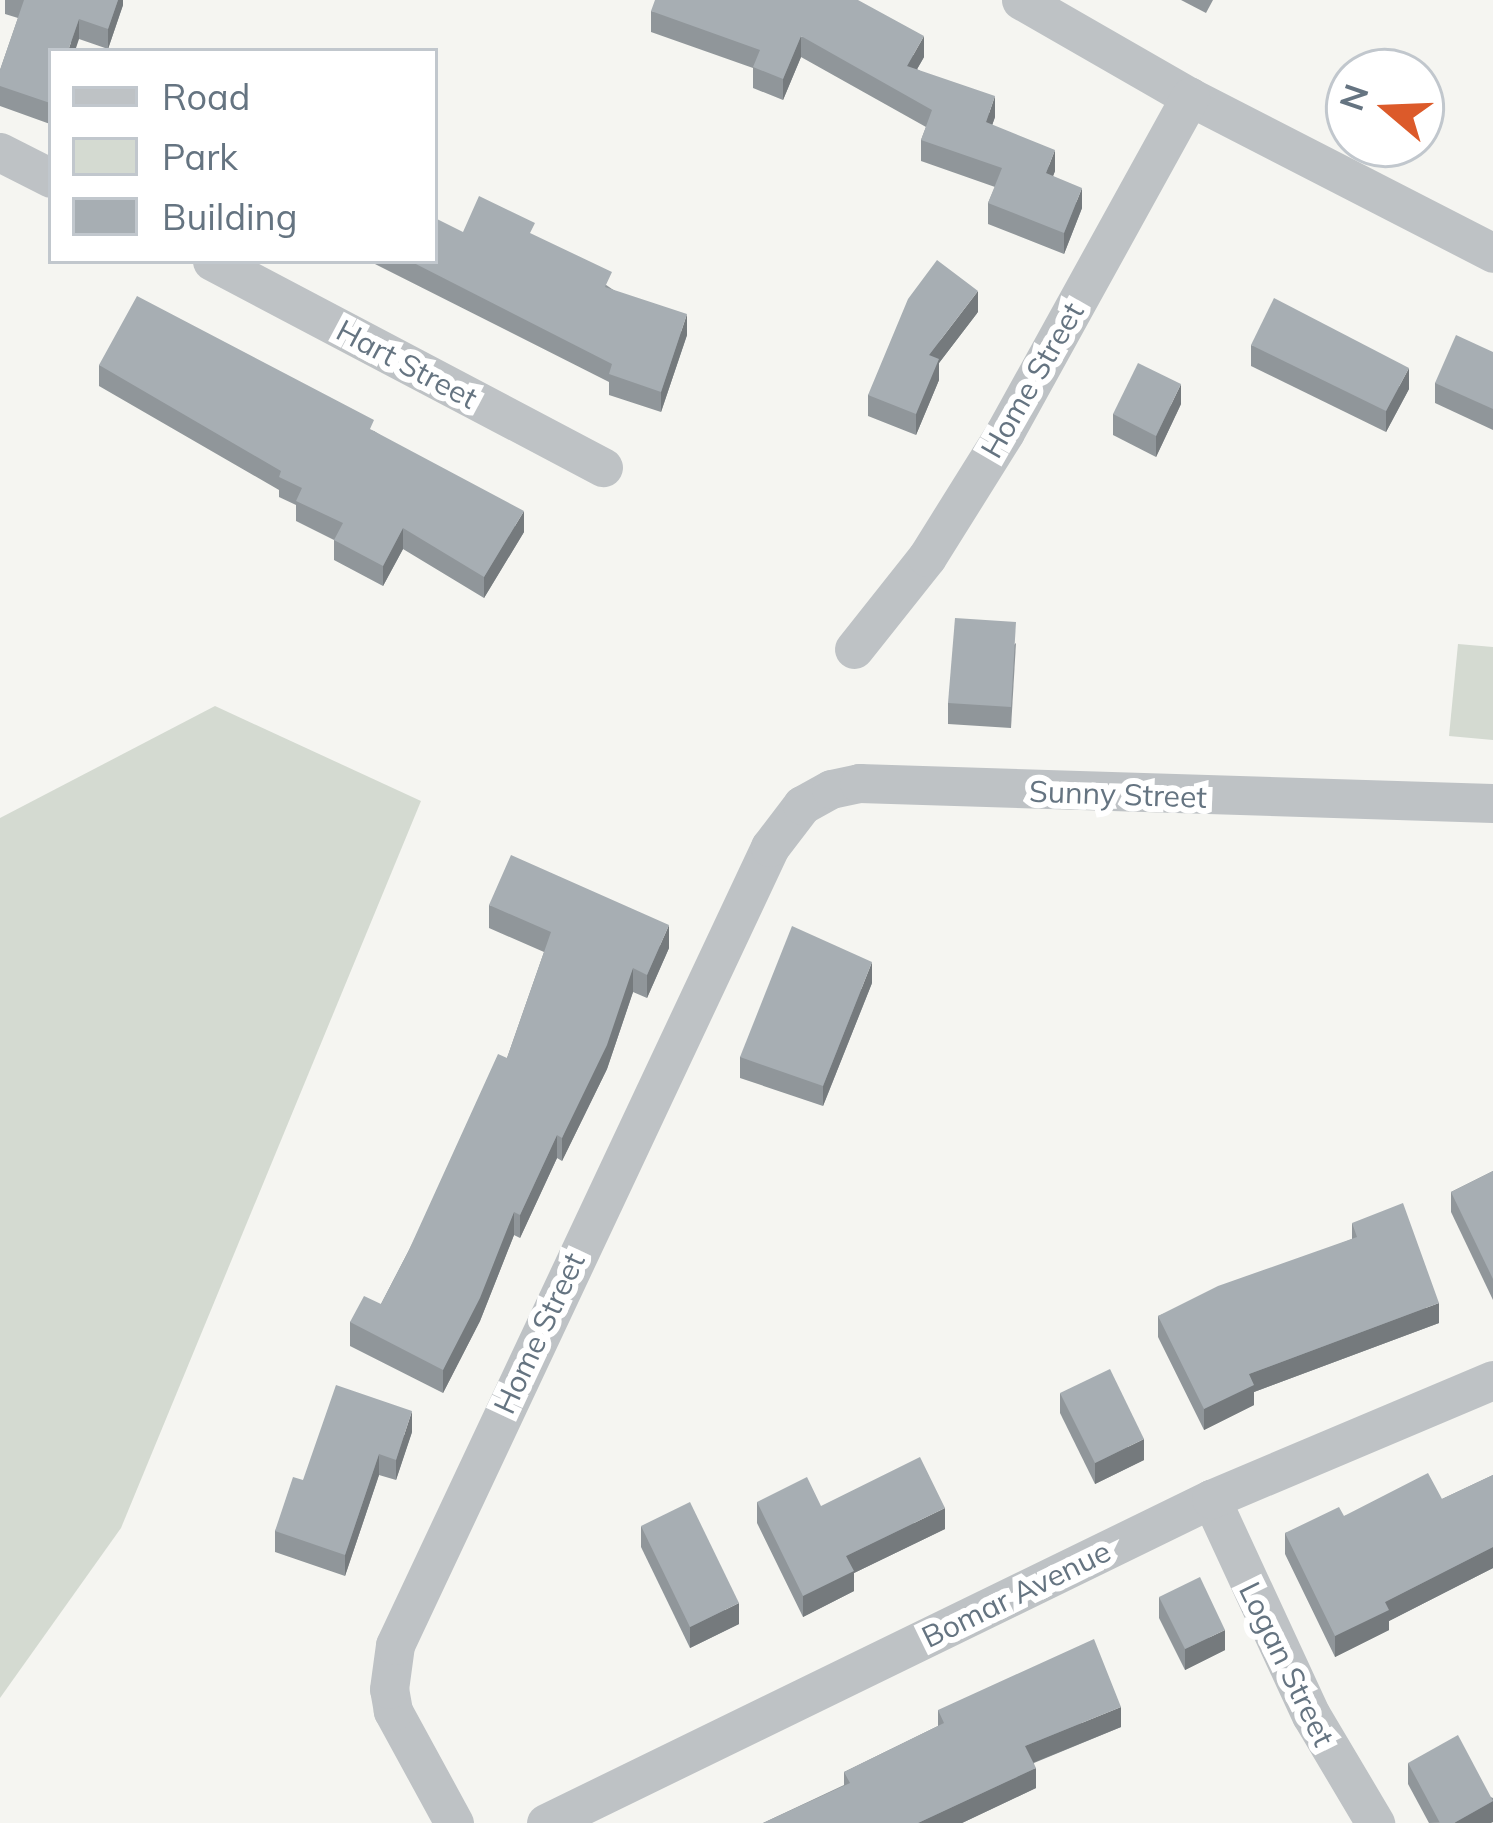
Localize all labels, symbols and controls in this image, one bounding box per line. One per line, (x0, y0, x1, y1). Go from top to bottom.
legend (48, 48, 438, 264)
north arrow (1325, 48, 1445, 168)
text: Road (162, 74, 250, 119)
text: N (1330, 79, 1377, 116)
text: Park (162, 134, 238, 179)
text: Building (162, 194, 297, 239)
street label: Home Street (973, 296, 1091, 464)
street label: Hart Street (331, 312, 483, 416)
street label: Sunny Street (1029, 773, 1207, 815)
street label: Home Street (486, 1247, 592, 1419)
street label: Bomar Avenue (916, 1533, 1116, 1655)
street label: Logan Street (1232, 1576, 1342, 1752)

